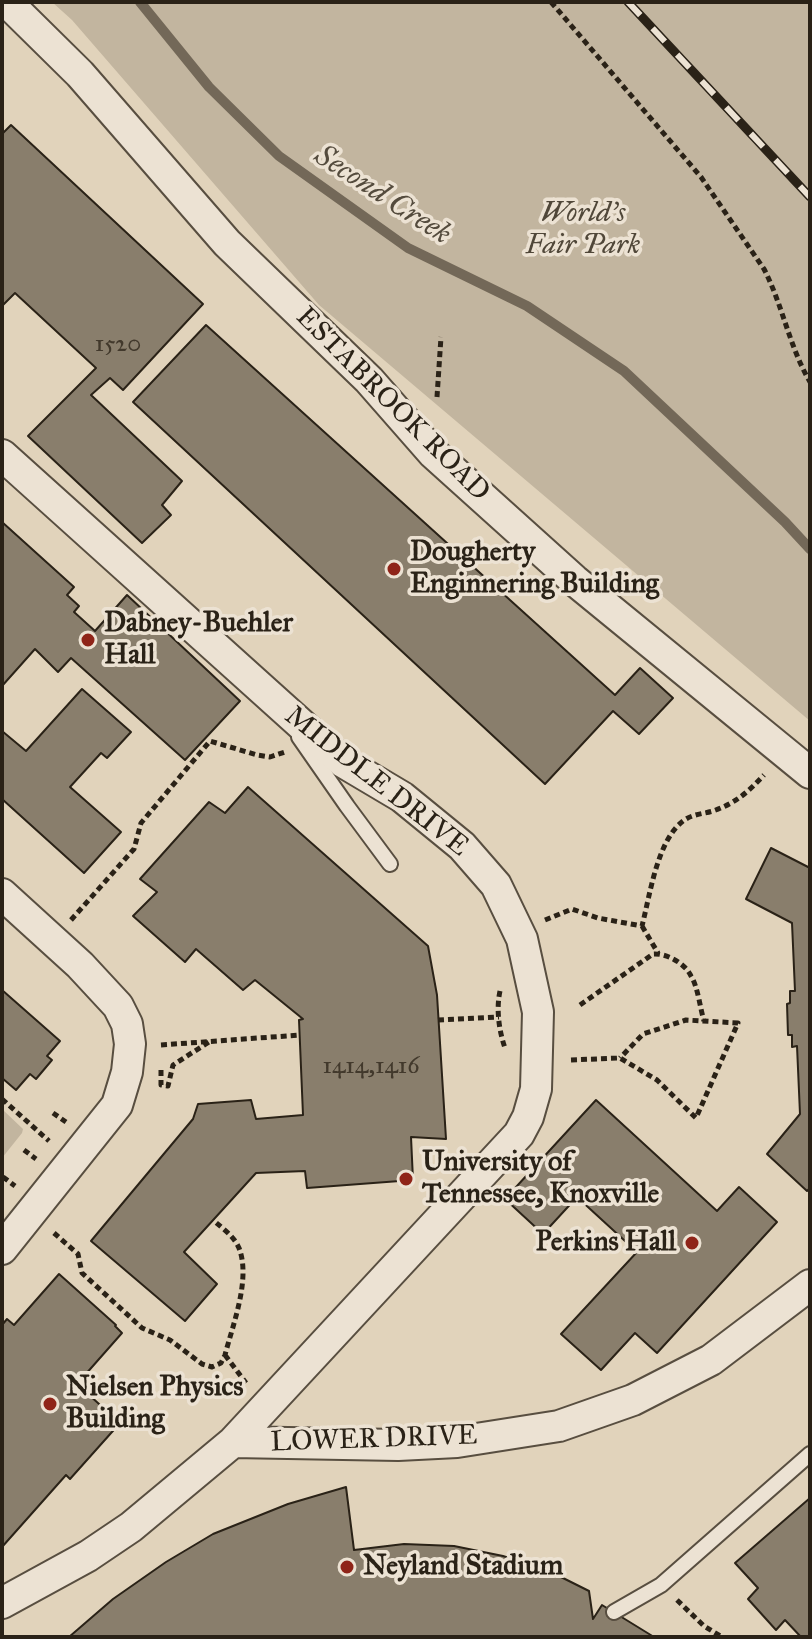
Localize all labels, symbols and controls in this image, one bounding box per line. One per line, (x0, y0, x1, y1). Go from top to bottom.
water label: Second Creek (307, 139, 457, 253)
park label: World's Fair Park (526, 197, 640, 263)
street label: ESTABROOK ROAD (288, 301, 496, 509)
house number: 1520 (95, 331, 141, 359)
place label: Dougherty Enginnering Building (410, 536, 659, 602)
marker: Dougherty Enginnering Building (385, 560, 403, 578)
place label: Dabney-Buehler Hall (104, 607, 293, 673)
marker: Dabney-Buehler Hall (79, 631, 97, 649)
street label: MIDDLE DRIVE (277, 700, 475, 864)
house number: 1414,1416 (322, 1053, 420, 1081)
place label: University of Tennessee, Knoxville (422, 1146, 659, 1212)
marker: University of Tennessee, Knoxville (397, 1170, 415, 1188)
place label: Perkins Hall (535, 1226, 676, 1260)
marker: Perkins Hall (683, 1234, 701, 1252)
place label: Nielsen Physics Building (66, 1371, 244, 1437)
marker: Nielsen Physics Building (41, 1395, 59, 1413)
street label: LOWER DRIVE (270, 1420, 478, 1460)
place label: Neyland Stadium (363, 1550, 563, 1584)
marker: Neyland Stadium (338, 1558, 356, 1576)

